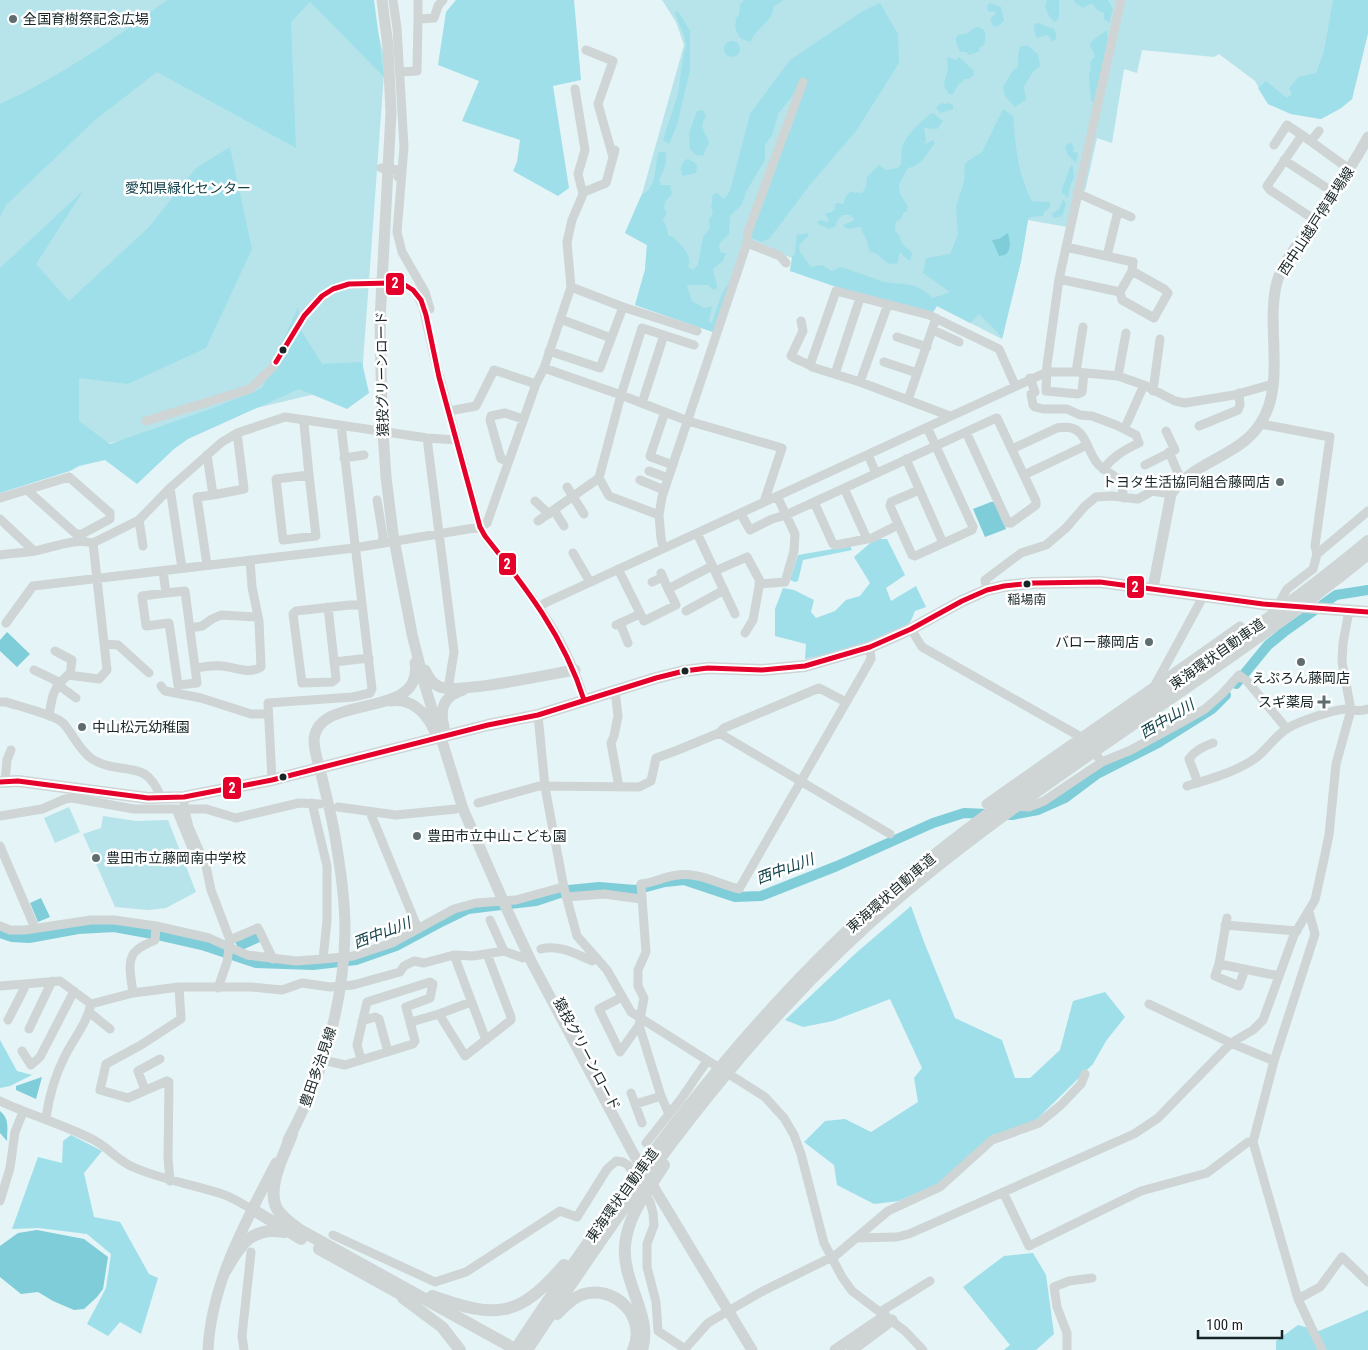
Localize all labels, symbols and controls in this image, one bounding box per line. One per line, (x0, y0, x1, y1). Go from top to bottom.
place label: 全国育樹祭記念広場 (23, 11, 149, 27)
marker: 全国育樹祭記念広場 (7, 13, 19, 25)
street label: 西中山越戸停車場線 (1275, 164, 1357, 278)
park label: 愛知県緑化センター (125, 180, 251, 196)
line badge: 2 (385, 272, 405, 296)
text: 2 (391, 275, 399, 291)
street label: 猿投グリーンロード (373, 311, 391, 437)
unlabelled marker (278, 345, 288, 355)
place label: トヨタ生活協同組合藤岡店 (1102, 474, 1270, 490)
marker: トヨタ生活協同組合藤岡店 (1274, 476, 1286, 488)
line badge: 2 (498, 552, 517, 576)
text: 2 (503, 556, 511, 572)
line badge: 2 (1126, 575, 1145, 599)
marker: 稲場南 (1022, 579, 1032, 589)
text: 2 (1131, 579, 1139, 595)
place label: 稲場南 (1007, 592, 1047, 607)
street label: 東海環状自動車道 (1167, 615, 1267, 693)
place label: バロー藤岡店 (1055, 634, 1139, 650)
marker: バロー藤岡店 (1143, 636, 1155, 648)
marker: えぷろん藤岡店 (1295, 656, 1307, 668)
unlabelled marker (680, 666, 690, 676)
place label: えぷろん藤岡店 (1252, 670, 1350, 686)
place label: スギ薬局 (1258, 694, 1314, 710)
water label: 西中山川 (1137, 695, 1199, 742)
marker: スギ薬局 (1318, 696, 1330, 708)
place label: 中山松元幼稚園 (92, 719, 190, 735)
marker: 中山松元幼稚園 (76, 721, 88, 733)
unlabelled marker (278, 772, 288, 782)
line badge: 2 (222, 776, 242, 800)
text: 2 (228, 780, 236, 796)
place label: 豊田市立中山こども園 (427, 828, 567, 844)
marker: 豊田市立中山こども園 (411, 830, 423, 842)
place label: 豊田市立藤岡南中学校 (106, 850, 246, 866)
water label: 西中山川 (754, 850, 818, 888)
street label: 東海環状自動車道 (843, 850, 939, 936)
marker: 豊田市立藤岡南中学校 (90, 852, 102, 864)
water label: 西中山川 (351, 913, 415, 952)
street label: 猿投グリーンロード (551, 995, 623, 1113)
street label: 豊田多治見線 (297, 1025, 339, 1109)
street label: 東海環状自動車道 (583, 1145, 661, 1245)
scale bar (1198, 1308, 1282, 1340)
text: 100 m (1206, 1316, 1243, 1334)

